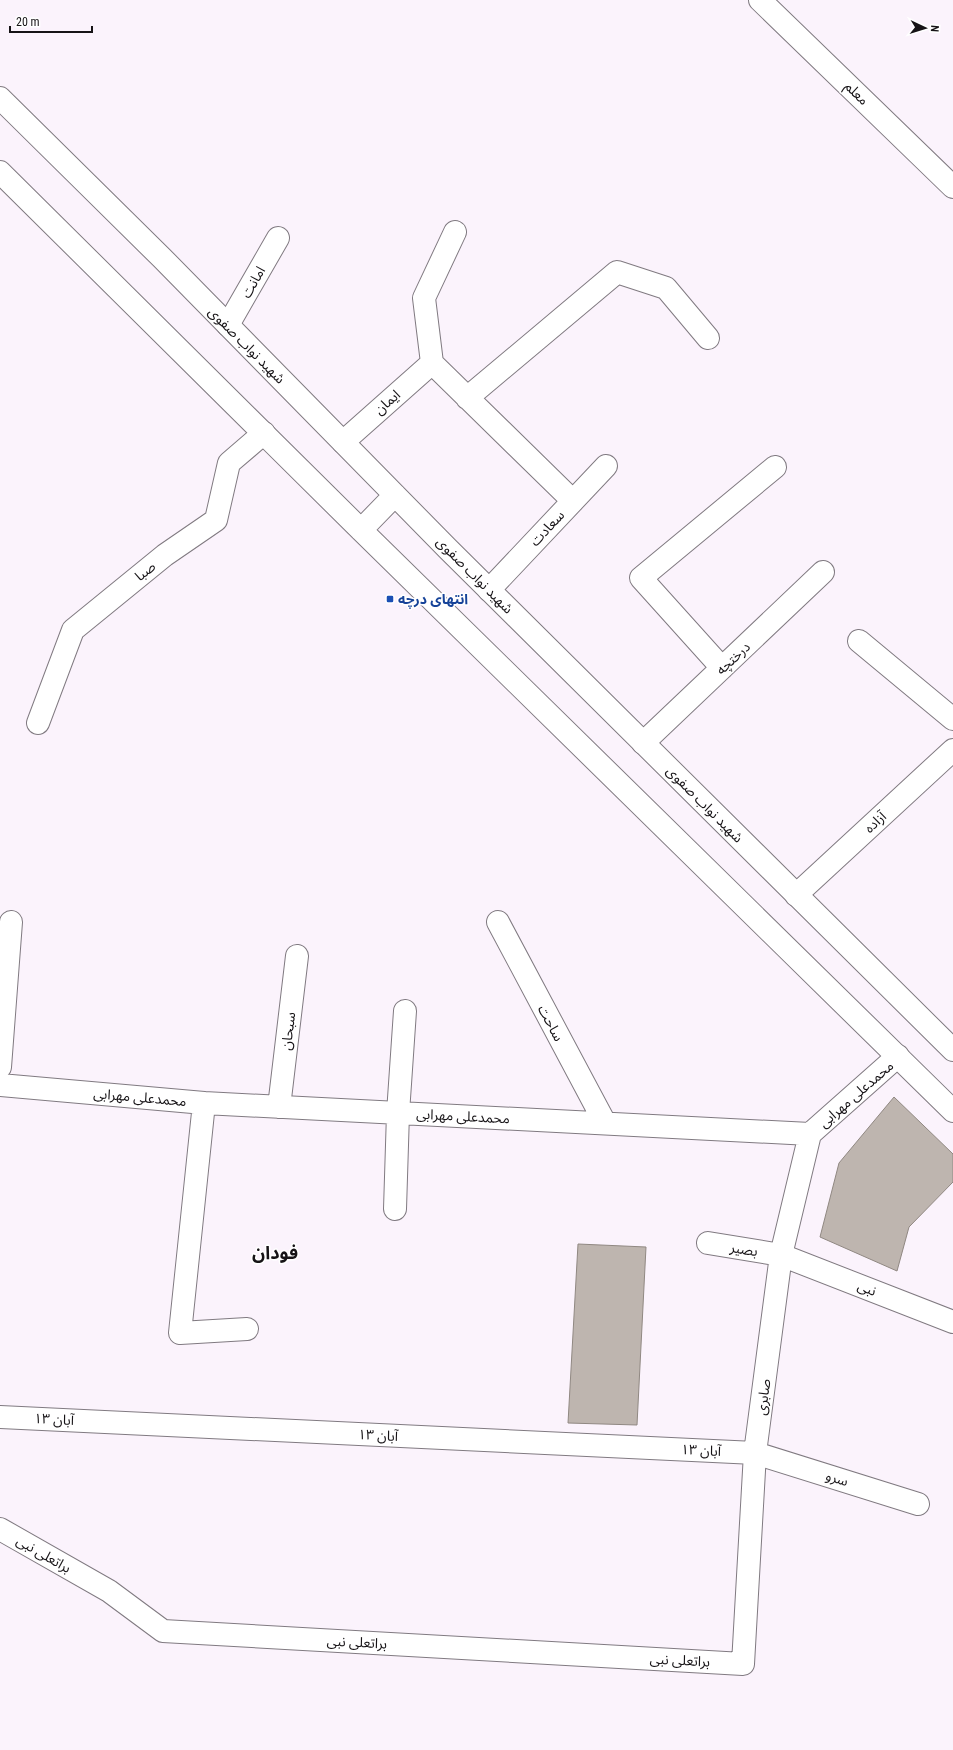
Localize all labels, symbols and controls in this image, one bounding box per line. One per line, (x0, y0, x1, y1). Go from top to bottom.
scale bar (10, 8, 92, 34)
north arrow (905, 8, 945, 48)
text: 20 m (16, 15, 40, 29)
text: N (928, 25, 941, 33)
street label: معلم (840, 78, 872, 110)
street label: امانت (238, 263, 268, 301)
street label: شهید نواب صفوی (205, 303, 289, 387)
street label: ایمان (371, 386, 404, 418)
street label: سعادت (527, 507, 567, 549)
street label: شهید نواب صفوی (433, 533, 517, 617)
street label: صبا (132, 558, 159, 584)
place label: انتهای درچه (398, 591, 468, 609)
marker: انتهای درچه (385, 594, 395, 604)
street label: درختچه (713, 638, 755, 679)
street label: شهید نواب صفوی (663, 762, 747, 846)
street label: آزاده (861, 807, 890, 837)
street label: ساحت (535, 1002, 567, 1044)
street label: سبحان (278, 1011, 299, 1051)
street label: محمدعلی مهرابی (815, 1057, 897, 1132)
street label: محمدعلی مهرابی (93, 1085, 187, 1110)
street label: محمدعلی مهرابی (416, 1106, 510, 1127)
street label: بصیر (728, 1239, 759, 1260)
district label: فودان (252, 1242, 298, 1263)
street label: نبی (855, 1277, 879, 1300)
street label: صابری (753, 1377, 775, 1416)
street label: ۱۳ آبان (34, 1410, 75, 1429)
street label: ۱۳ آبان (358, 1426, 399, 1445)
street label: ۱۳ آبان (681, 1441, 722, 1460)
street label: سرو (823, 1467, 850, 1490)
street label: براتعلی نبی (13, 1532, 74, 1577)
street label: براتعلی نبی (326, 1632, 388, 1653)
street label: براتعلی نبی (649, 1650, 711, 1671)

